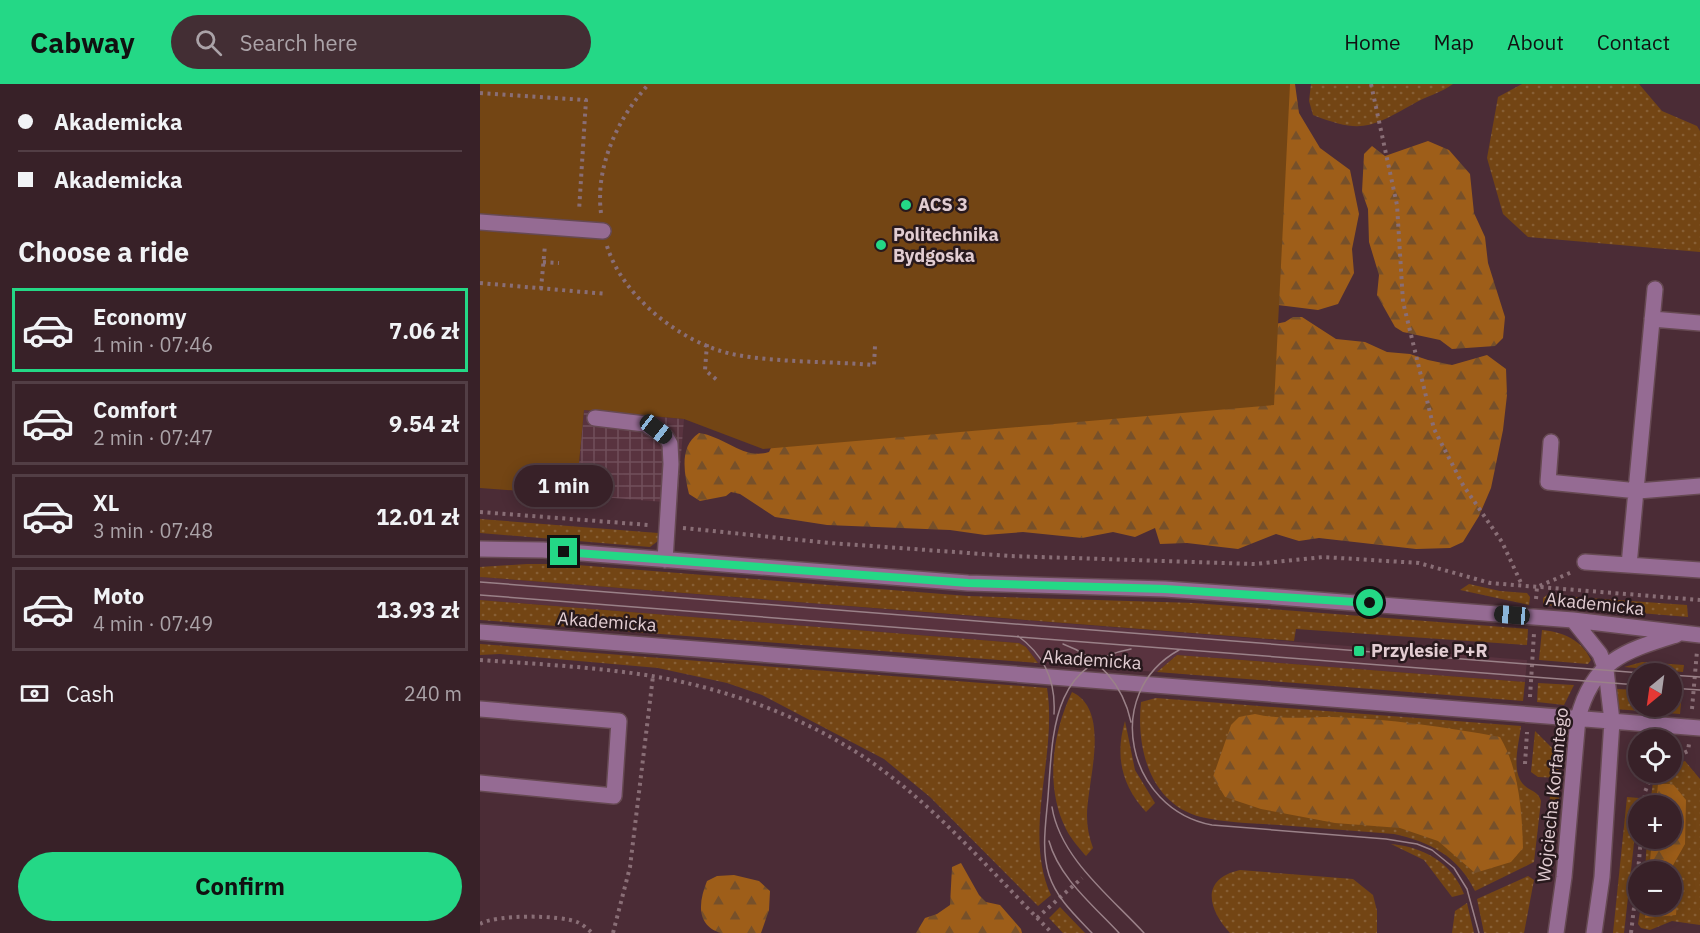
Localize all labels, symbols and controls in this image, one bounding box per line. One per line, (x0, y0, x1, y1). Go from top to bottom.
search box (171, 15, 591, 69)
text: Cabway (30, 24, 135, 61)
icon: search (192, 26, 225, 59)
text: Search here (240, 28, 358, 57)
text: Home (1344, 28, 1401, 56)
text: Map (1434, 28, 1474, 56)
text: About (1507, 28, 1564, 56)
text: Contact (1597, 28, 1670, 56)
text: Akademicka (54, 107, 183, 136)
text: Akademicka (54, 165, 183, 194)
place label: ACS 3 (918, 193, 968, 216)
marker: ACS 3 (899, 198, 913, 212)
place label: Politechnika Bydgoska (893, 223, 999, 267)
text: Choose a ride (18, 234, 189, 269)
marker: Politechnika Bydgoska (874, 238, 888, 252)
text: Economy (93, 302, 187, 331)
icon: car (21, 303, 75, 357)
text: 7.06 zł (389, 316, 459, 345)
text: 1 min · 07:46 (93, 331, 213, 358)
text: Comfort (93, 395, 177, 424)
icon: car (21, 396, 75, 450)
text: 9.54 zł (389, 409, 459, 438)
car (636, 411, 676, 447)
text: 2 min · 07:47 (93, 424, 213, 451)
callout: 1 min (514, 465, 614, 507)
text: 1 min (537, 472, 590, 499)
text: XL (93, 488, 119, 517)
icon: car (21, 489, 75, 543)
text: 12.01 zł (376, 502, 459, 531)
text: 3 min · 07:48 (93, 517, 213, 544)
route end (550, 538, 577, 565)
text: Moto (93, 581, 144, 610)
icon: car (21, 582, 75, 636)
street label: Akademicka (1545, 587, 1646, 620)
route start (1356, 589, 1383, 616)
text: 13.93 zł (376, 595, 459, 624)
car (1493, 604, 1531, 626)
street label: Akademicka (557, 607, 658, 636)
text: 4 min · 07:49 (93, 610, 213, 637)
place label: Przylesie P+R (1371, 639, 1488, 662)
marker: Przylesie P+R (1352, 644, 1366, 658)
street label: Akademicka (1042, 645, 1143, 674)
north arrow (1628, 663, 1682, 717)
map controls (1628, 663, 1682, 915)
icon: cash (18, 677, 51, 710)
text: Cash (66, 679, 115, 708)
text: 240 m (404, 680, 462, 707)
street label: Wojciecha Korfantego (1532, 706, 1573, 884)
button: locate (1628, 729, 1682, 783)
button: + (1628, 795, 1682, 849)
button: Confirm (18, 852, 462, 921)
button: − (1628, 861, 1682, 915)

